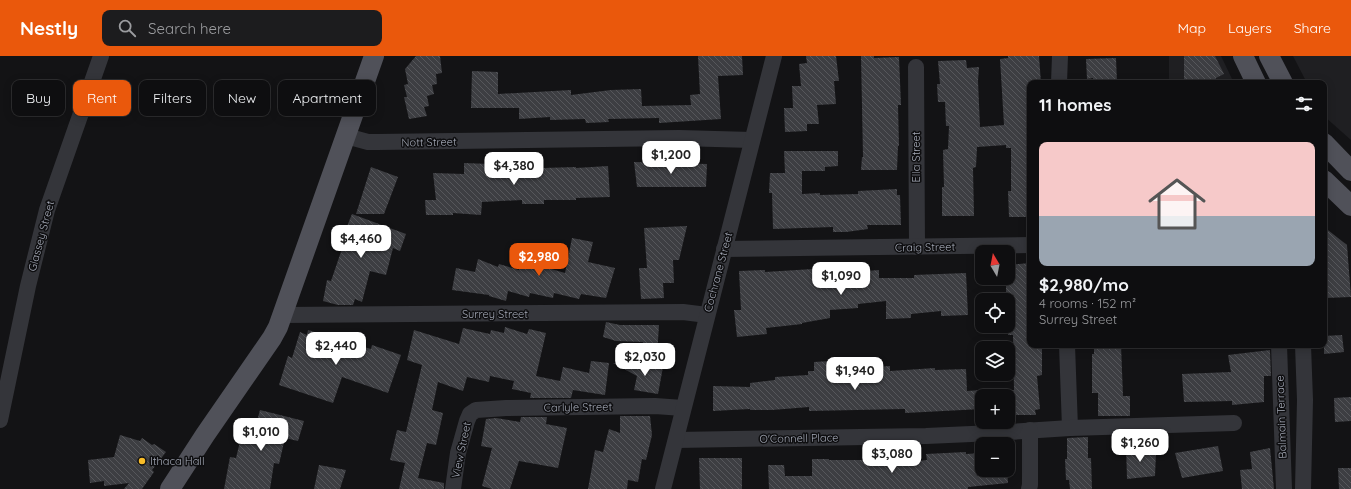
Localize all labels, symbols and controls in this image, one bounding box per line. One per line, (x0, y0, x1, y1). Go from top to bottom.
search box (102, 10, 382, 46)
text: Nestly (20, 16, 78, 40)
icon: search (116, 17, 138, 39)
text: Search here (148, 19, 231, 38)
text: Map (1177, 19, 1206, 37)
text: Layers (1228, 19, 1272, 37)
text: Share (1294, 19, 1331, 37)
chip: Buy (12, 80, 65, 116)
chip: Rent (73, 80, 131, 116)
chip: Filters (139, 80, 206, 116)
chip: New (214, 80, 270, 116)
chip: Apartment (278, 80, 376, 116)
icon: filters (1293, 93, 1315, 115)
text: 11 homes (1039, 94, 1111, 115)
street label: Ella Street (909, 131, 923, 183)
street label: Nott Street (401, 135, 457, 149)
pin: $1,200 (638, 141, 704, 175)
text: $1,200 (651, 146, 691, 162)
pin: $4,380 (481, 152, 547, 186)
text: $4,380 (493, 157, 535, 173)
icon: home (1141, 168, 1213, 240)
street label: Glassey Street (25, 199, 57, 273)
pin: $4,460 (328, 225, 394, 259)
text: $4,460 (340, 230, 382, 246)
street label: Cochrane Street (701, 230, 735, 314)
street label: Craig Street (895, 239, 955, 255)
pin: $2,980 (506, 243, 572, 277)
north arrow (975, 245, 1015, 285)
map controls (975, 245, 1015, 477)
text: $2,980 (518, 248, 560, 264)
pin: $1,090 (808, 262, 874, 296)
text: $1,090 (821, 267, 861, 283)
text: $2,980/mo (1039, 274, 1129, 295)
button: locate (975, 293, 1015, 333)
text: 4 rooms · 152 m² (1039, 295, 1136, 311)
street label: Surrey Street (462, 307, 528, 321)
text: Surrey Street (1039, 311, 1117, 327)
pin: $2,440 (303, 332, 369, 366)
text: $2,440 (315, 337, 357, 353)
button: layers (975, 341, 1015, 381)
pin: $2,030 (612, 343, 678, 377)
text: $2,030 (624, 348, 666, 364)
pin: $1,940 (822, 357, 888, 391)
text: $1,940 (835, 362, 875, 378)
street label: Balmain Terrace (1273, 375, 1289, 459)
button: + (975, 389, 1015, 429)
street label: Carlyle Street (544, 399, 613, 415)
pin: $1,010 (228, 418, 294, 452)
street label: View Street (448, 420, 474, 479)
text: $1,010 (242, 423, 280, 439)
pin: $1,260 (1107, 429, 1173, 463)
street label: O'Connell Place (759, 430, 839, 446)
text: $1,260 (1121, 434, 1159, 450)
button: − (975, 437, 1015, 477)
pin: $3,080 (859, 440, 925, 474)
text: $3,080 (871, 445, 913, 461)
place label: Ithaca Hall (150, 454, 204, 468)
marker: Ithaca Hall (137, 456, 147, 466)

